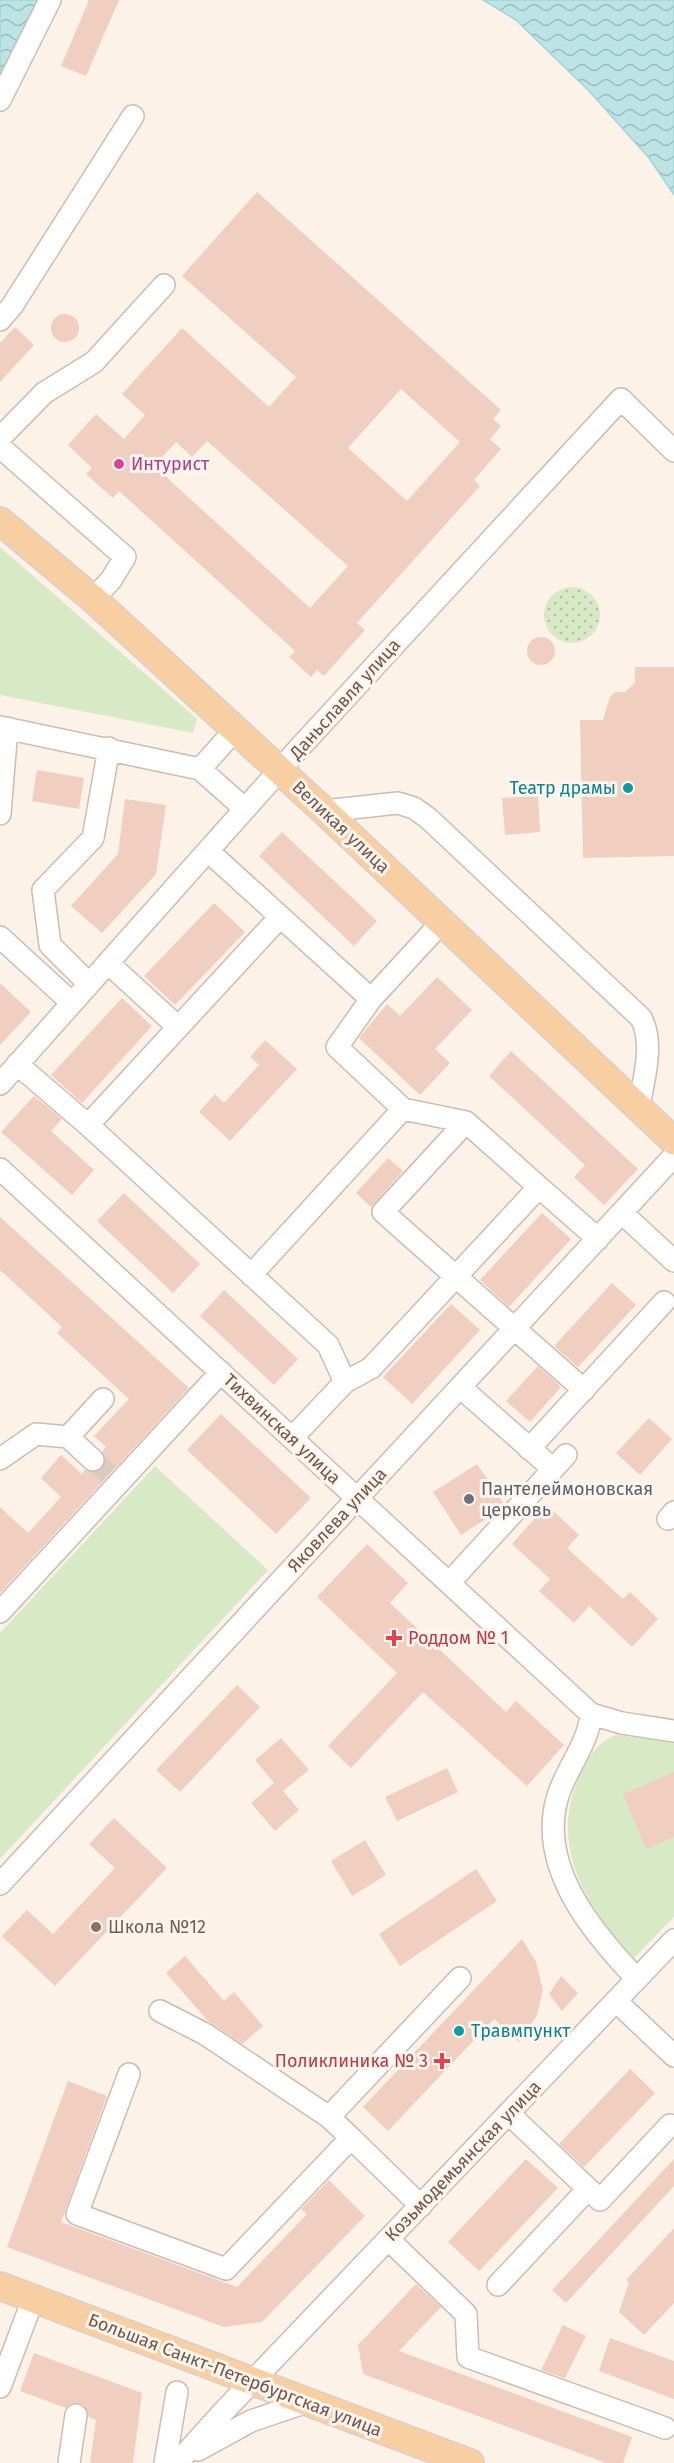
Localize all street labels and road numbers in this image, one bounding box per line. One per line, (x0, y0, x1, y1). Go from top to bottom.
street label: Даньславля улица (284, 634, 405, 765)
street label: Великая улица (288, 776, 394, 878)
street label: Тихвинская улица (219, 1369, 345, 1489)
street label: Яковлева улица (283, 1463, 391, 1577)
street label: Козьмодемьянская улица (380, 2076, 546, 2246)
street label: Большая Санкт-Петербургская улица (85, 2309, 385, 2441)

